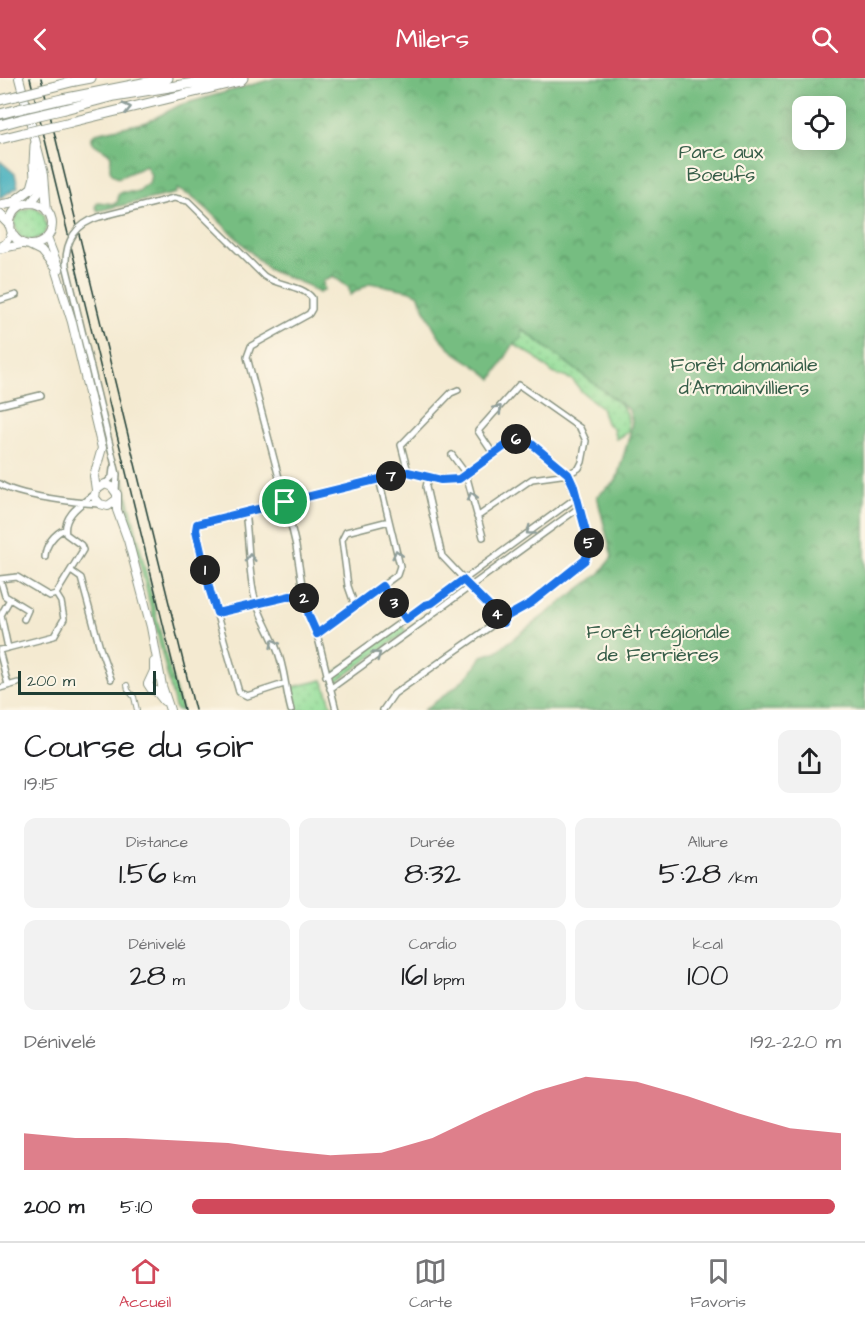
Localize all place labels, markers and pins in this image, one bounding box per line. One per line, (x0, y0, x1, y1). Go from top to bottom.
pin: 6 (501, 424, 531, 454)
pin: 7 (376, 461, 406, 491)
pin (259, 476, 310, 527)
pin: 5 (574, 528, 604, 558)
pin: 1 (190, 555, 220, 585)
pin: 2 (289, 583, 319, 613)
pin: 3 (379, 588, 409, 618)
pin: 4 (482, 599, 512, 629)

